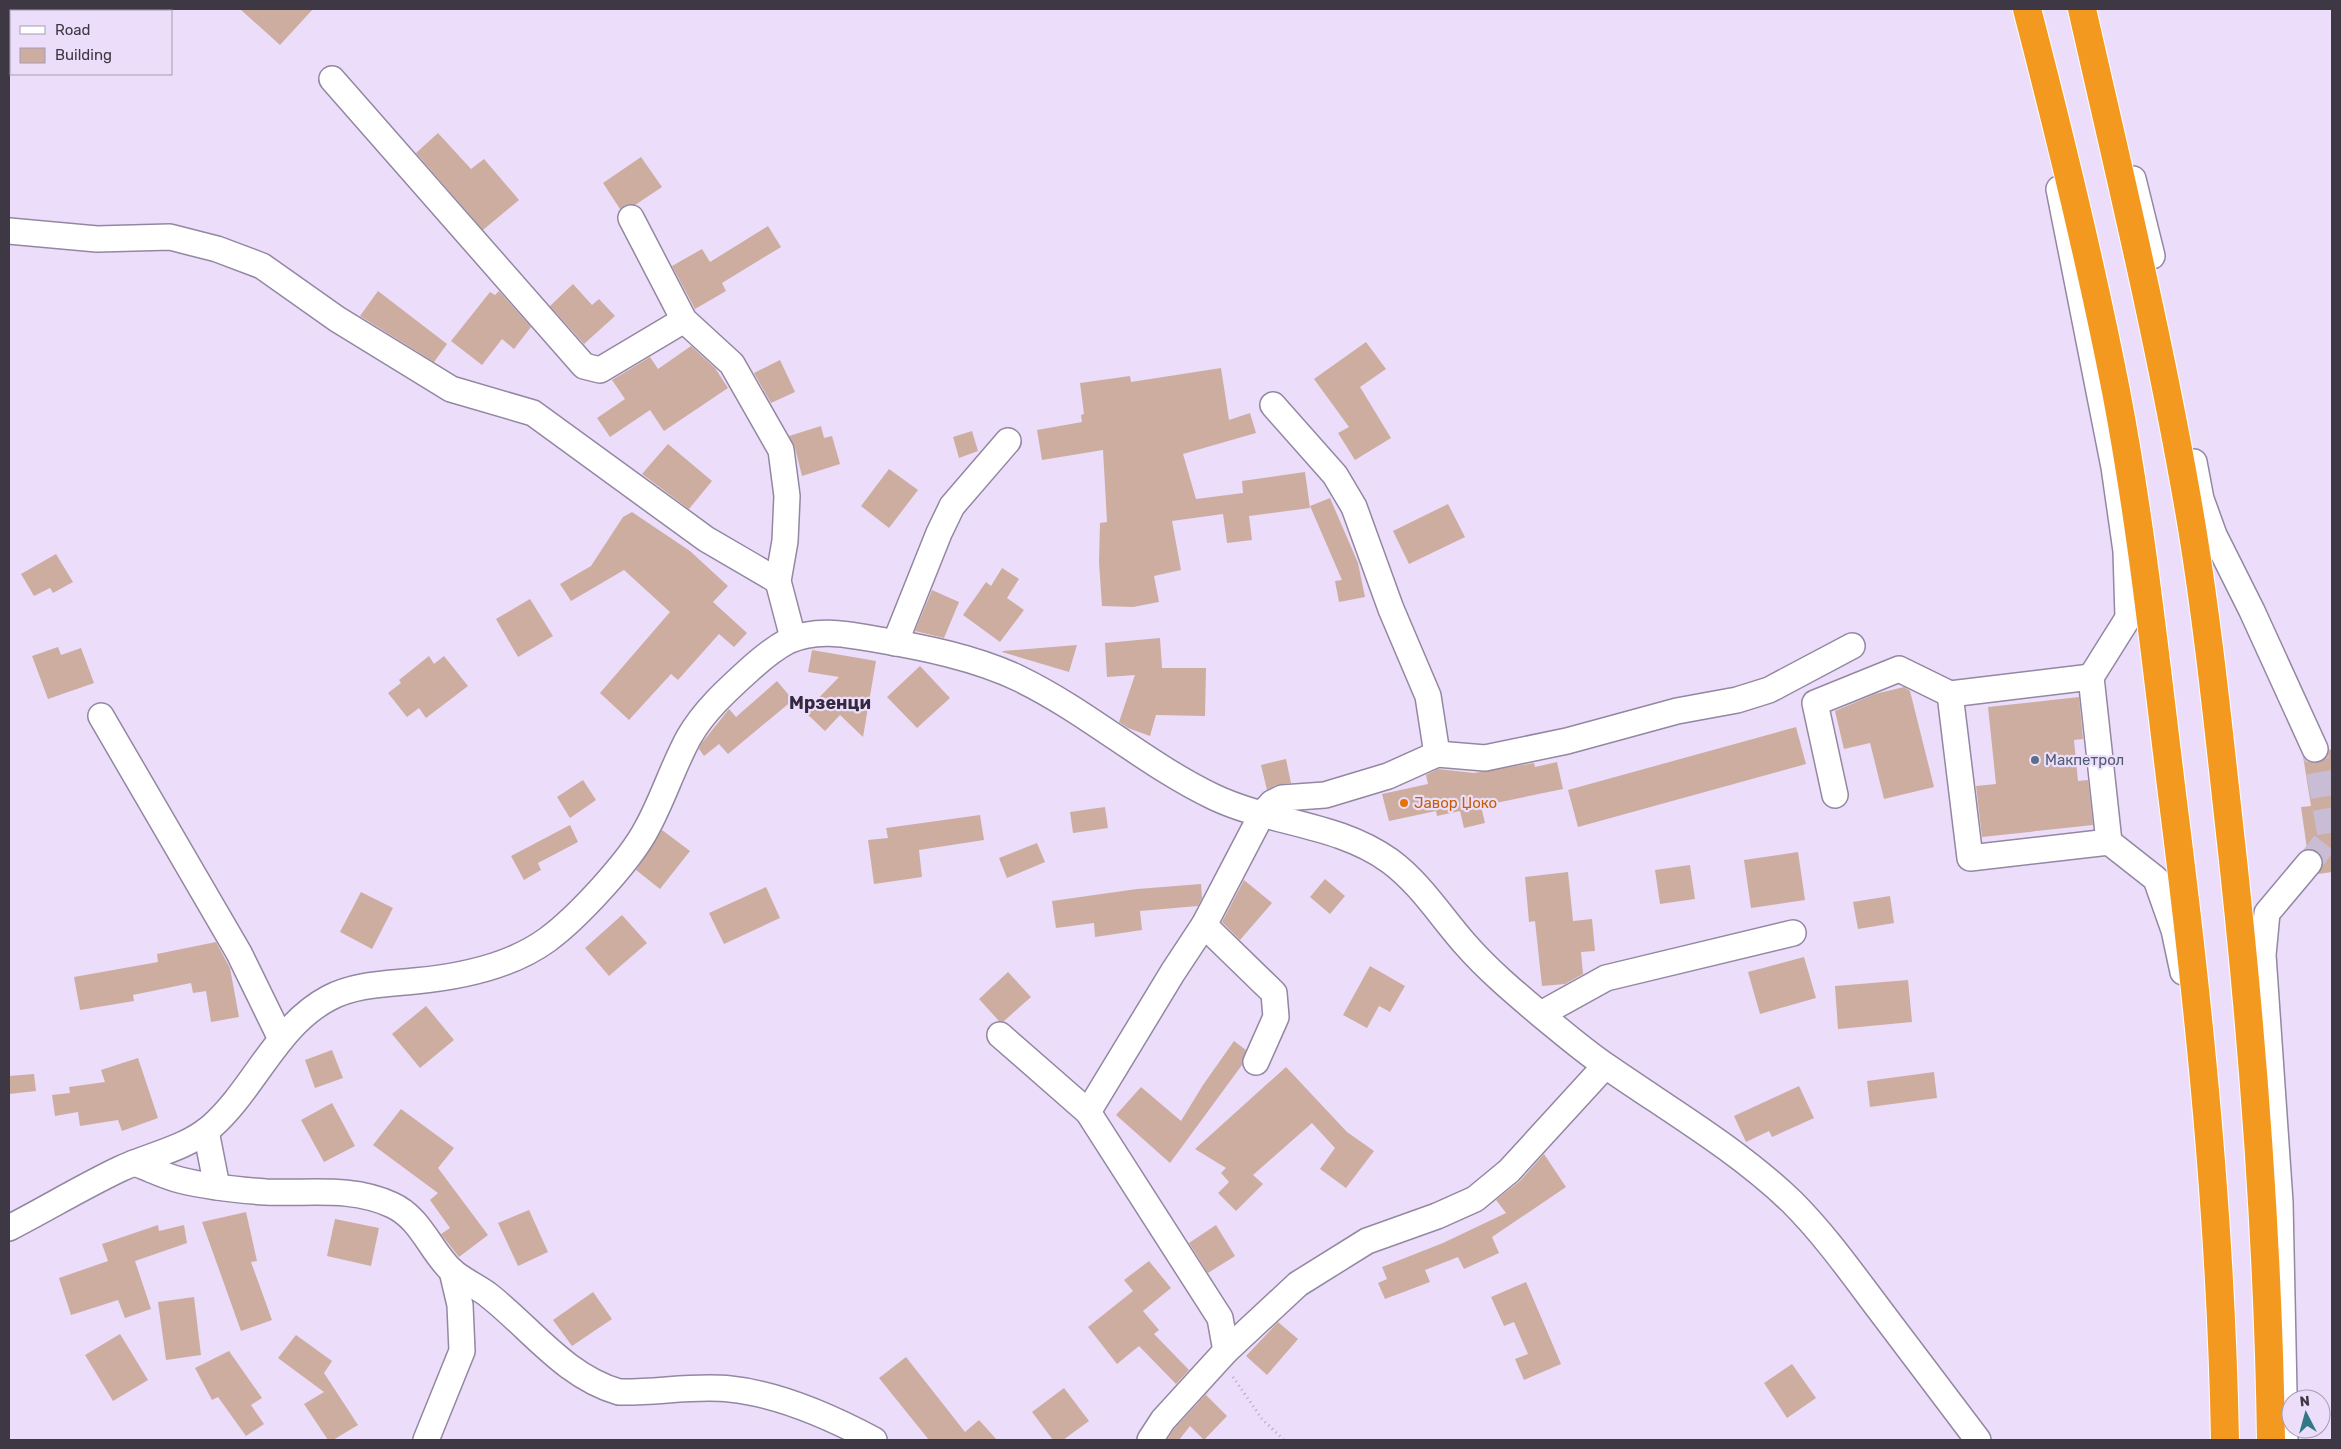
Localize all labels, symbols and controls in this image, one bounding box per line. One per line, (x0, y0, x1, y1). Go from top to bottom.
legend (10, 10, 172, 75)
text: Road (55, 21, 91, 39)
text: Building (55, 46, 112, 64)
district label: Мрзенци (789, 692, 871, 714)
place label: Макпетрол (2045, 751, 2124, 769)
marker: Макпетрол (2029, 754, 2041, 766)
place label: Јавор Џоко (1414, 794, 1497, 812)
marker: Јавор Џоко (1398, 797, 1410, 809)
north arrow (2281, 1389, 2331, 1439)
text: N (2299, 1393, 2311, 1411)

